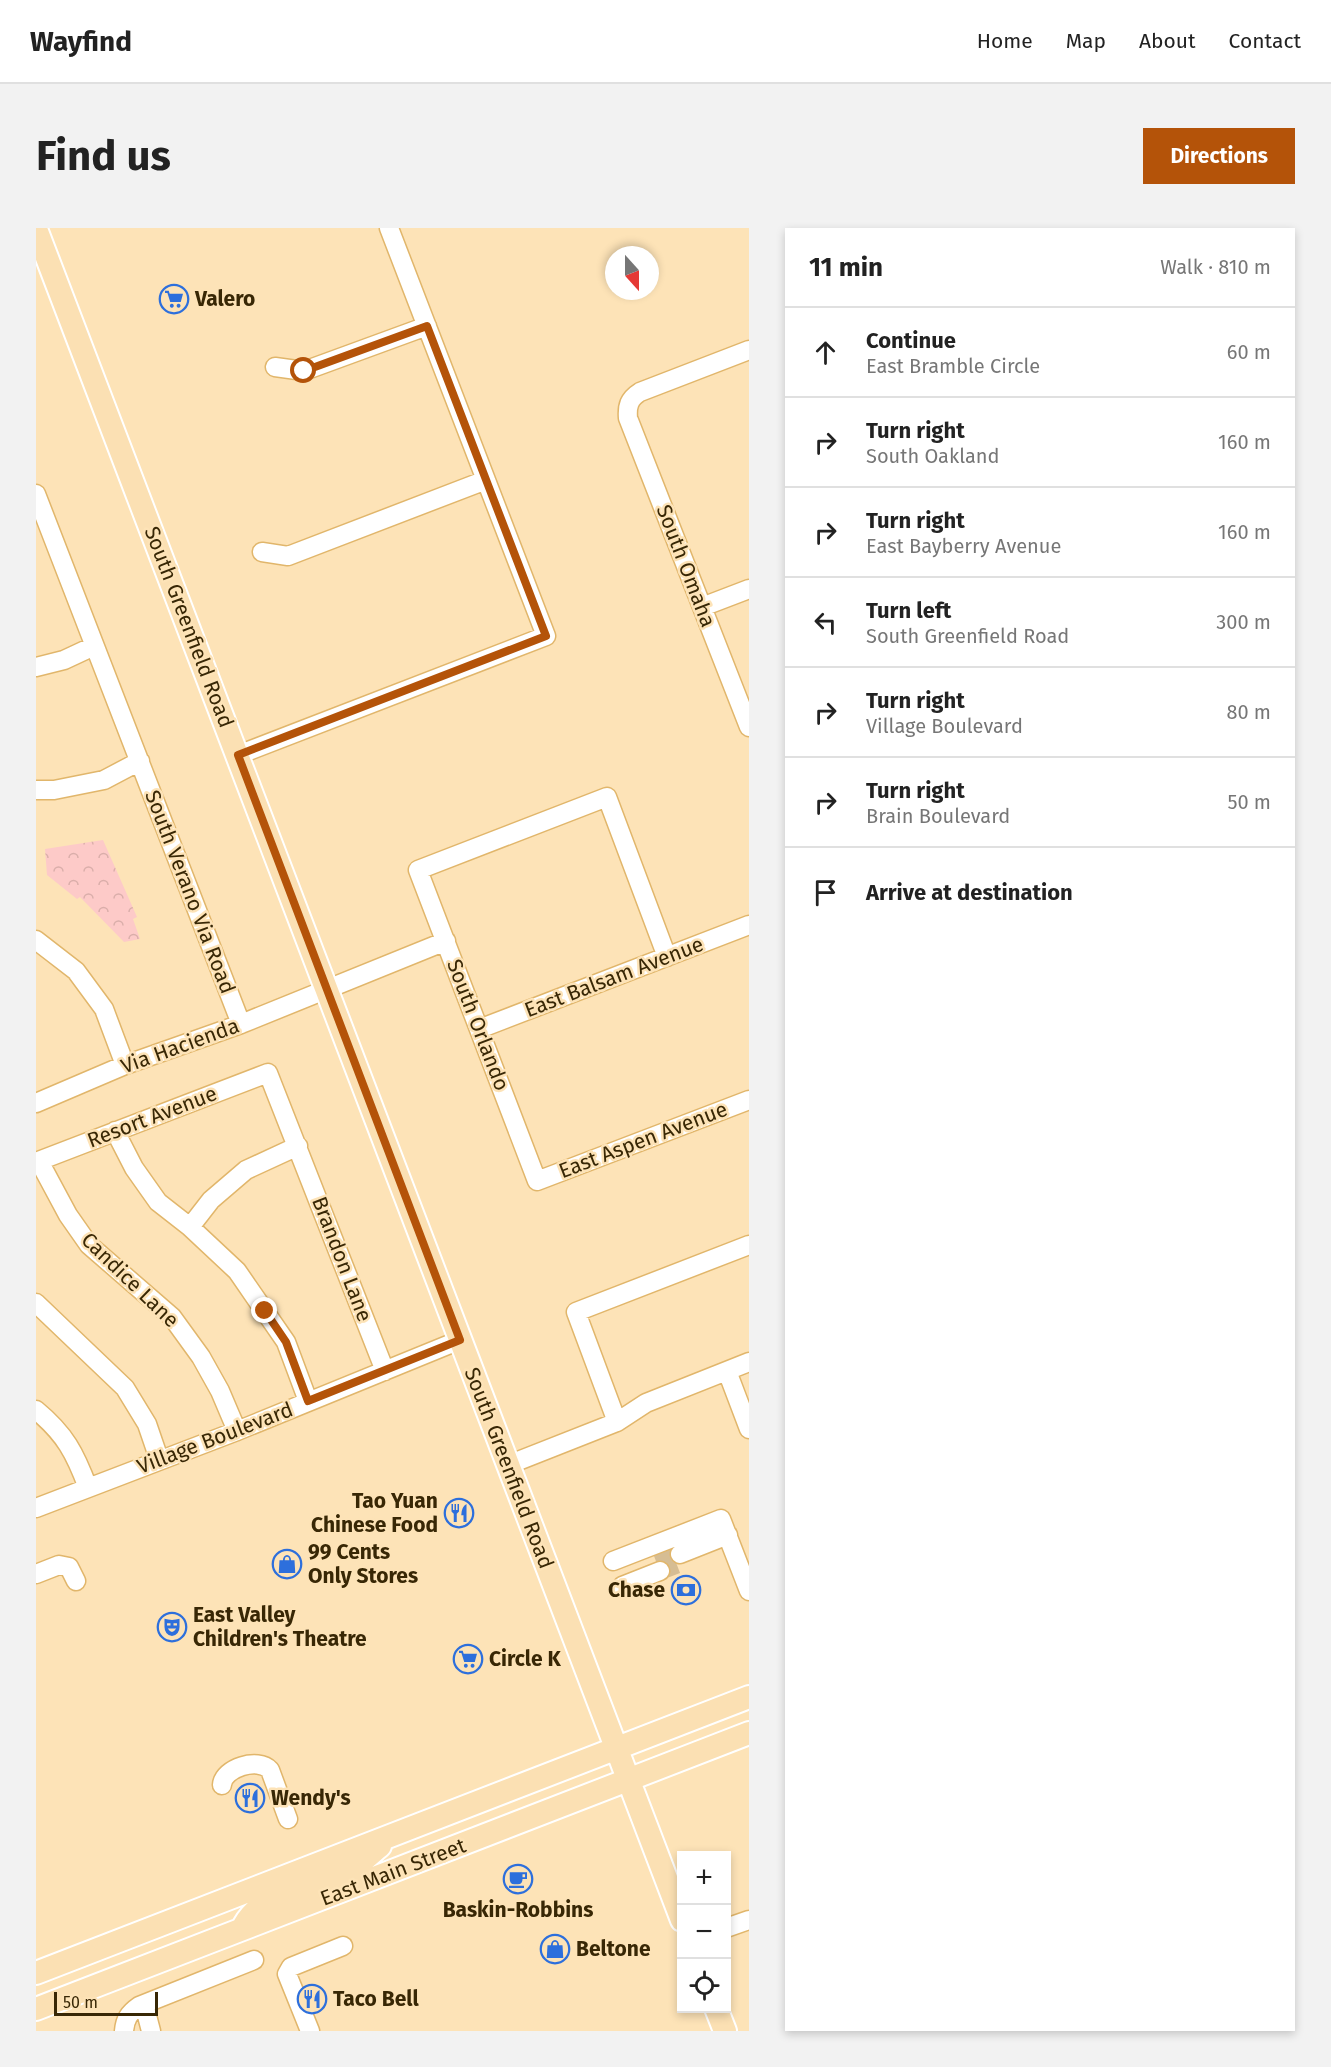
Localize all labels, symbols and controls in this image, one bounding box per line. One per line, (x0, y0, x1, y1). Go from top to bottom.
text: Wayfind (30, 25, 132, 58)
text: Home (977, 28, 1033, 54)
text: Map (1066, 28, 1106, 54)
text: About (1139, 28, 1196, 54)
text: Contact (1229, 28, 1301, 54)
button: Directions (1143, 128, 1295, 184)
text: Find us (36, 131, 171, 181)
north arrow (605, 246, 659, 300)
text: 11 min (809, 252, 883, 283)
text: Walk · 810 m (1160, 255, 1271, 279)
supermarket icon: Valero (158, 283, 190, 315)
place label: Valero (194, 286, 255, 312)
text: Continue (866, 327, 956, 354)
icon: ahead (809, 336, 842, 369)
text: 60 m (1227, 340, 1271, 364)
text: East Bramble Circle (866, 354, 1040, 378)
route start (290, 357, 316, 383)
text: Turn right (866, 417, 965, 444)
icon: right (809, 426, 842, 459)
text: 160 m (1218, 430, 1271, 454)
text: South Oakland (866, 444, 1000, 468)
street label: South Omaha (651, 501, 721, 631)
text: Turn right (866, 507, 965, 534)
icon: right (809, 516, 842, 549)
text: 160 m (1218, 520, 1271, 544)
street label: South Greenfield Road (139, 523, 239, 731)
text: East Bayberry Avenue (866, 534, 1061, 558)
text: Turn left (866, 597, 951, 624)
icon: left (809, 606, 842, 639)
text: 300 m (1216, 610, 1271, 634)
text: South Greenfield Road (866, 624, 1069, 648)
text: Turn right (866, 687, 965, 714)
icon: right (809, 696, 842, 729)
text: 80 m (1226, 700, 1271, 724)
text: Village Boulevard (866, 714, 1023, 738)
text: Turn right (866, 777, 965, 804)
icon: right (809, 786, 842, 819)
street label: South Verano Via Road (139, 787, 241, 997)
text: 50 m (1227, 790, 1271, 814)
text: Brain Boulevard (866, 804, 1010, 828)
icon: arrive (809, 876, 842, 909)
text: Arrive at destination (866, 879, 1073, 906)
street label: East Balsam Avenue (521, 931, 707, 1023)
street label: South Orlando (441, 956, 515, 1094)
street label: Via Hacienda (117, 1013, 243, 1079)
street label: Resort Avenue (83, 1080, 221, 1154)
street label: East Aspen Avenue (555, 1096, 731, 1184)
street label: Brandon Lane (306, 1193, 378, 1325)
street label: Candice Lane (76, 1227, 184, 1333)
route end (251, 1297, 277, 1323)
street label: South Greenfield Road (459, 1364, 559, 1572)
street label: Village Boulevard (133, 1396, 297, 1480)
place label: Tao Yuan Chinese Food (311, 1488, 438, 1538)
restaurant icon: Tao Yuan Chinese Food (443, 1497, 475, 1529)
place label: 99 Cents Only Stores (308, 1539, 418, 1589)
shop icon: 99 Cents Only Stores (271, 1548, 303, 1580)
bank icon: Chase (670, 1574, 702, 1606)
place label: Chase (608, 1577, 665, 1603)
place label: East Valley Children's Theatre (193, 1602, 367, 1652)
theatre icon: East Valley Children's Theatre (156, 1611, 188, 1643)
supermarket icon: Circle K (452, 1643, 484, 1675)
place label: Circle K (489, 1646, 562, 1672)
restaurant icon: Wendy's (234, 1782, 266, 1814)
place label: Wendy's (271, 1785, 351, 1811)
street label: East Main Street (317, 1832, 470, 1912)
map controls (677, 1851, 731, 2013)
button: + (677, 1851, 731, 1905)
cafe icon: Baskin-Robbins (502, 1863, 534, 1895)
place label: Baskin-Robbins (443, 1897, 593, 1923)
button: − (677, 1905, 731, 1959)
shop icon: Beltone (539, 1933, 571, 1965)
place label: Beltone (576, 1936, 651, 1962)
button: locate (677, 1959, 731, 2013)
restaurant icon: Taco Bell (296, 1983, 328, 2015)
place label: Taco Bell (333, 1986, 419, 2012)
scale bar (54, 1989, 158, 2016)
text: 50 m (63, 1993, 98, 2012)

